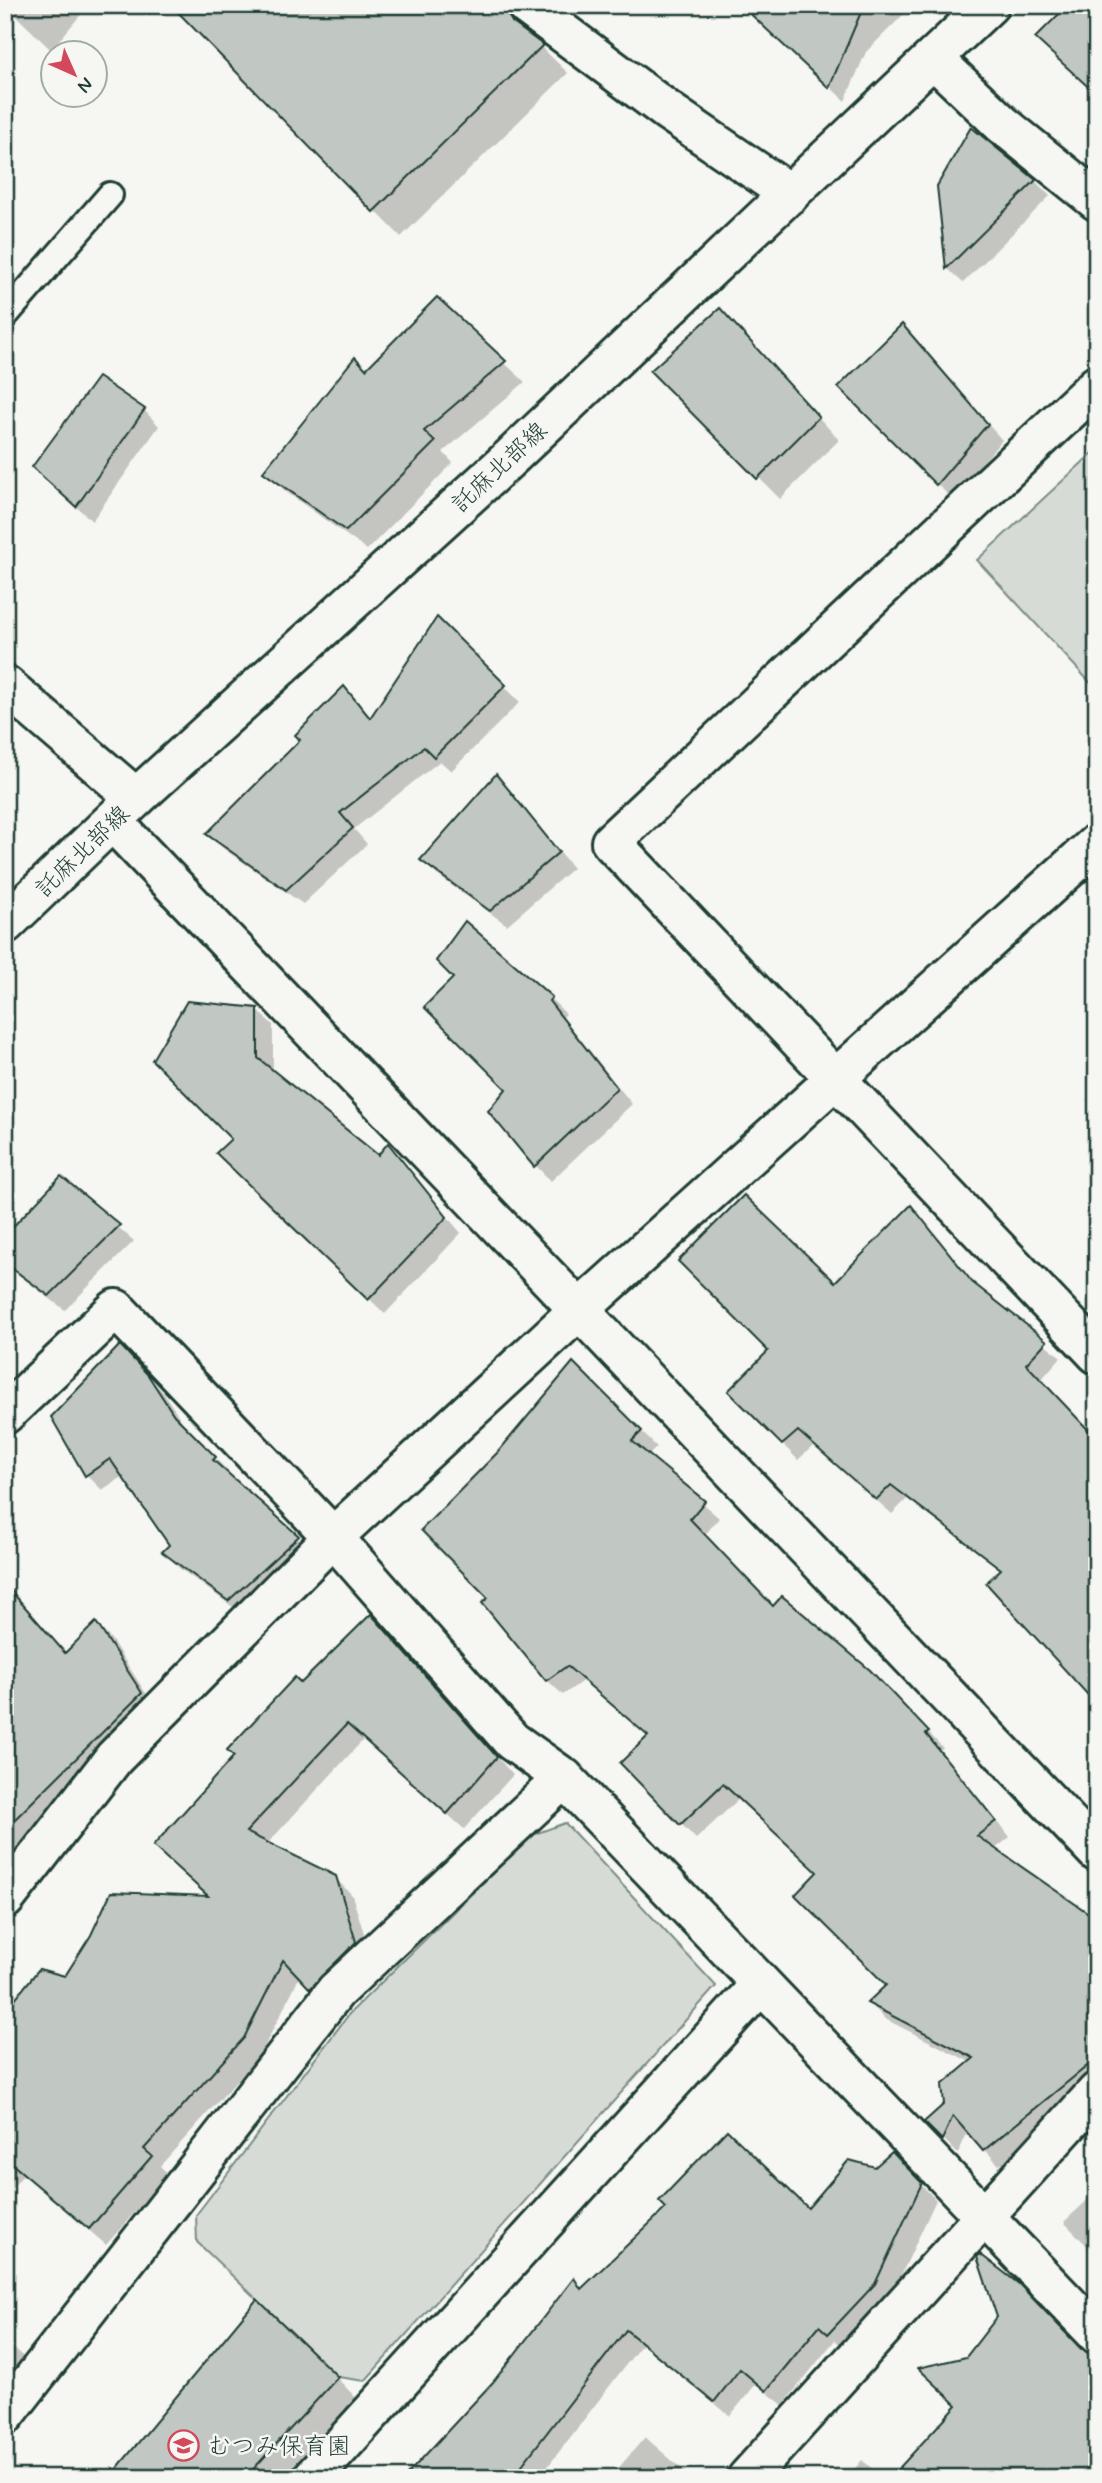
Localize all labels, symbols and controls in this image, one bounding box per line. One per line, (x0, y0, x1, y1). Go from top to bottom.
north arrow (38, 38, 108, 108)
text: N (72, 72, 98, 98)
street label: 託麻北部線 (446, 416, 554, 520)
street label: 託麻北部線 (29, 799, 137, 905)
school or university icon: むつみ保育園 (167, 2429, 201, 2463)
place label: むつみ保育園 (207, 2432, 351, 2463)

